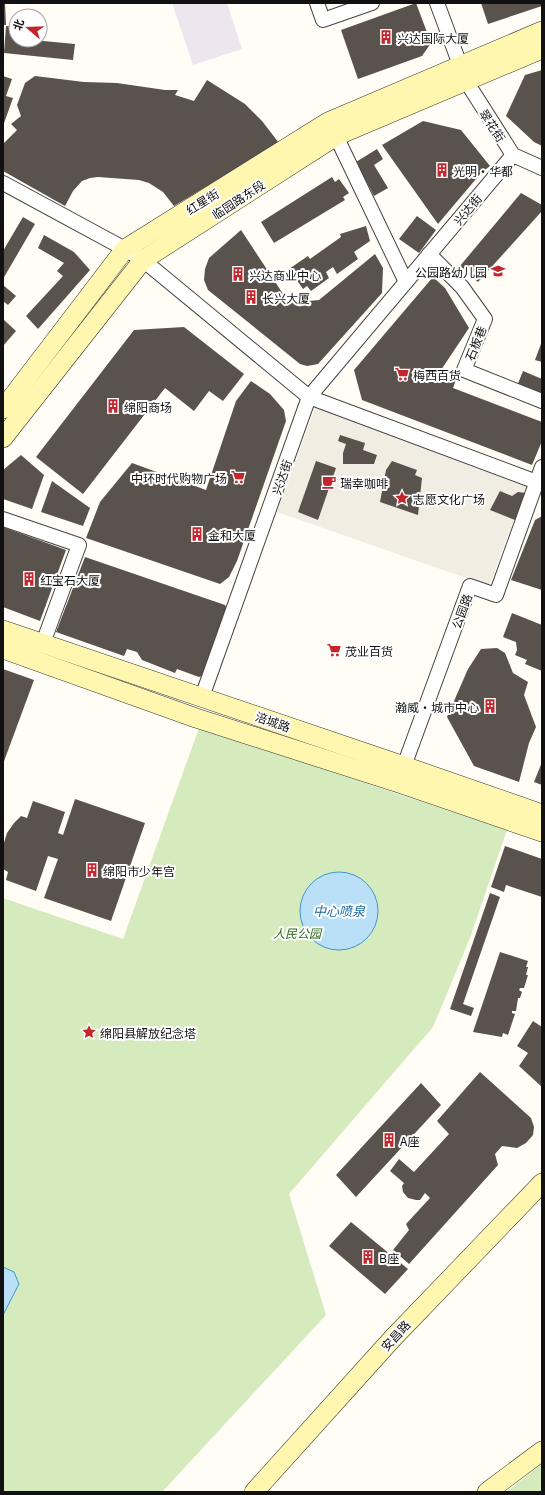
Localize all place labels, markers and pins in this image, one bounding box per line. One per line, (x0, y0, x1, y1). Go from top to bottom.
building icon: 兴达国际大厦 (378, 29, 394, 45)
place label: 兴达国际大厦 (397, 29, 469, 46)
building icon: 光明·华都 (434, 162, 450, 178)
place label: 光明·华都 (453, 162, 513, 179)
place label: 公园路幼儿园 (415, 263, 487, 280)
school or university icon: 公园路幼儿园 (490, 263, 506, 279)
building icon: 兴达商业中心 (230, 266, 246, 282)
place label: 兴达商业中心 (249, 266, 321, 283)
building icon: 长兴大厦 (243, 289, 259, 305)
place label: 长兴大厦 (262, 289, 310, 306)
supermarket icon: 梅西百货 (394, 366, 410, 382)
place label: 梅西百货 (413, 366, 461, 383)
building icon: 绵阳商场 (105, 398, 121, 414)
place label: 绵阳商场 (124, 398, 172, 415)
place label: 中环时代购物广场 (131, 469, 227, 486)
supermarket icon: 中环时代购物广场 (230, 469, 246, 485)
cafe icon: 瑞幸咖啡 (321, 474, 337, 490)
place label: 瑞幸咖啡 (340, 474, 388, 491)
place icon: 志愿文化广场 (394, 490, 410, 506)
place label: 志愿文化广场 (413, 490, 485, 507)
building icon: 金和大厦 (189, 526, 205, 542)
place label: 金和大厦 (208, 526, 256, 543)
building icon: 红宝石大厦 (21, 571, 37, 587)
place label: 红宝石大厦 (40, 571, 100, 588)
supermarket icon: 茂业百货 (326, 642, 342, 658)
place label: 茂业百货 (345, 642, 393, 659)
place label: 瀚威·城市中心 (395, 698, 479, 715)
building icon: 瀚威·城市中心 (482, 698, 498, 714)
building icon: 绵阳市少年宫 (84, 862, 100, 878)
place label: 绵阳市少年宫 (103, 862, 175, 879)
place icon: 绵阳县解放纪念塔 (81, 1024, 97, 1040)
place label: 绵阳县解放纪念塔 (100, 1024, 196, 1041)
building icon: A座 (381, 1132, 397, 1148)
place label: A座 (400, 1132, 419, 1149)
building icon: B座 (360, 1249, 376, 1265)
place label: B座 (379, 1249, 399, 1266)

